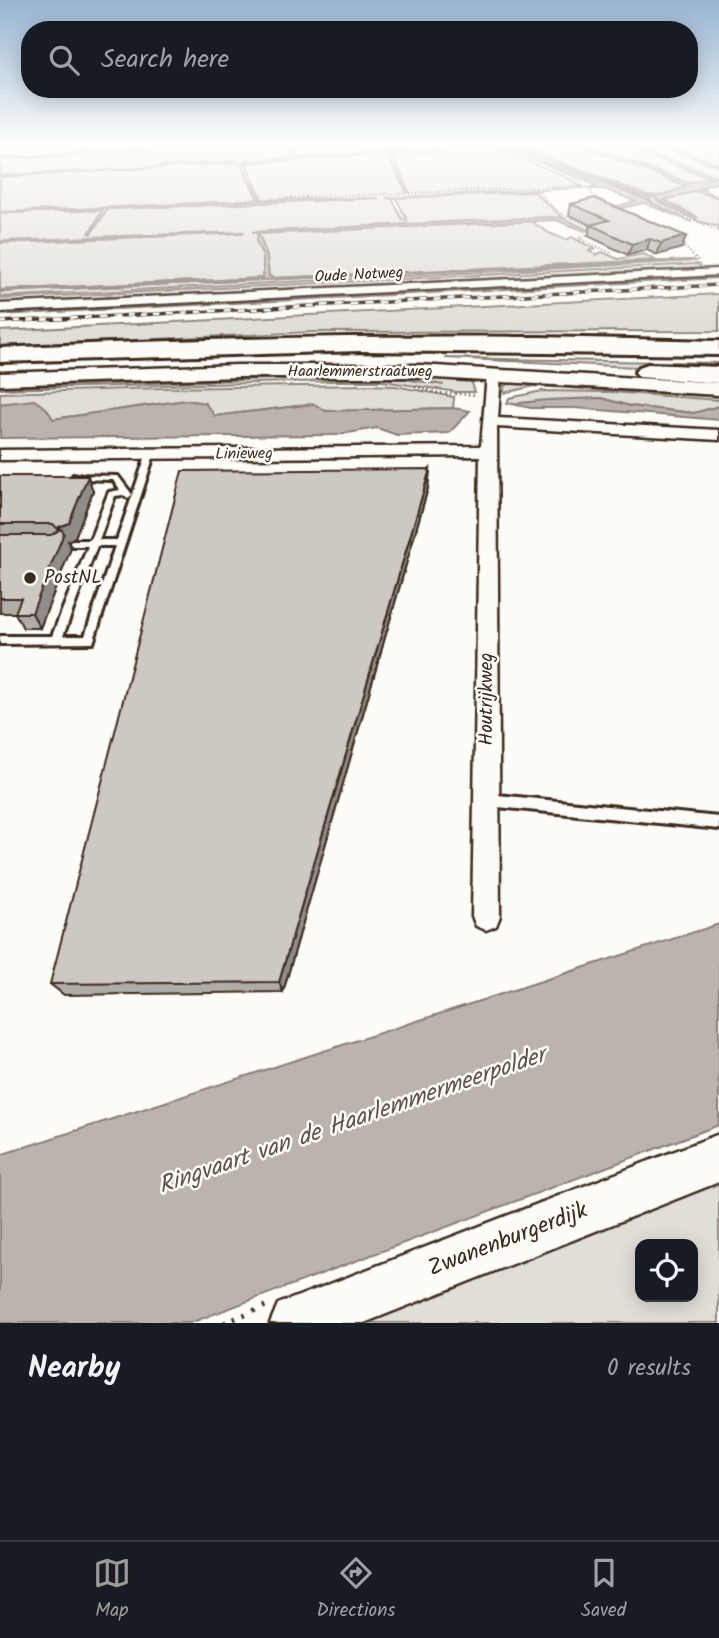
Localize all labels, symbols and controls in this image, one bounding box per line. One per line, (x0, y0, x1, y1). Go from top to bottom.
search box (21, 21, 698, 98)
text: Search here (101, 39, 229, 81)
icon: search (45, 41, 83, 79)
street label: Oude Notweg (314, 260, 404, 290)
street label: Haarlemmerstraatweg (287, 359, 433, 384)
street label: Linieweg (215, 441, 273, 467)
place label: PostNL (44, 563, 102, 593)
marker: PostNL (22, 570, 38, 586)
street label: Houtrijkweg (472, 653, 502, 745)
water label: Ringvaart van de Haarlemmermeerpolder (153, 1035, 556, 1206)
street label: Zwanenburgerdijk (423, 1193, 593, 1287)
map controls (635, 1239, 698, 1302)
button: locate (635, 1239, 698, 1302)
text: Nearby (28, 1345, 120, 1393)
text: 0 results (607, 1351, 691, 1387)
tab: Map (93, 1554, 131, 1626)
tab: Directions (317, 1554, 395, 1626)
tab: Saved (581, 1554, 626, 1626)

